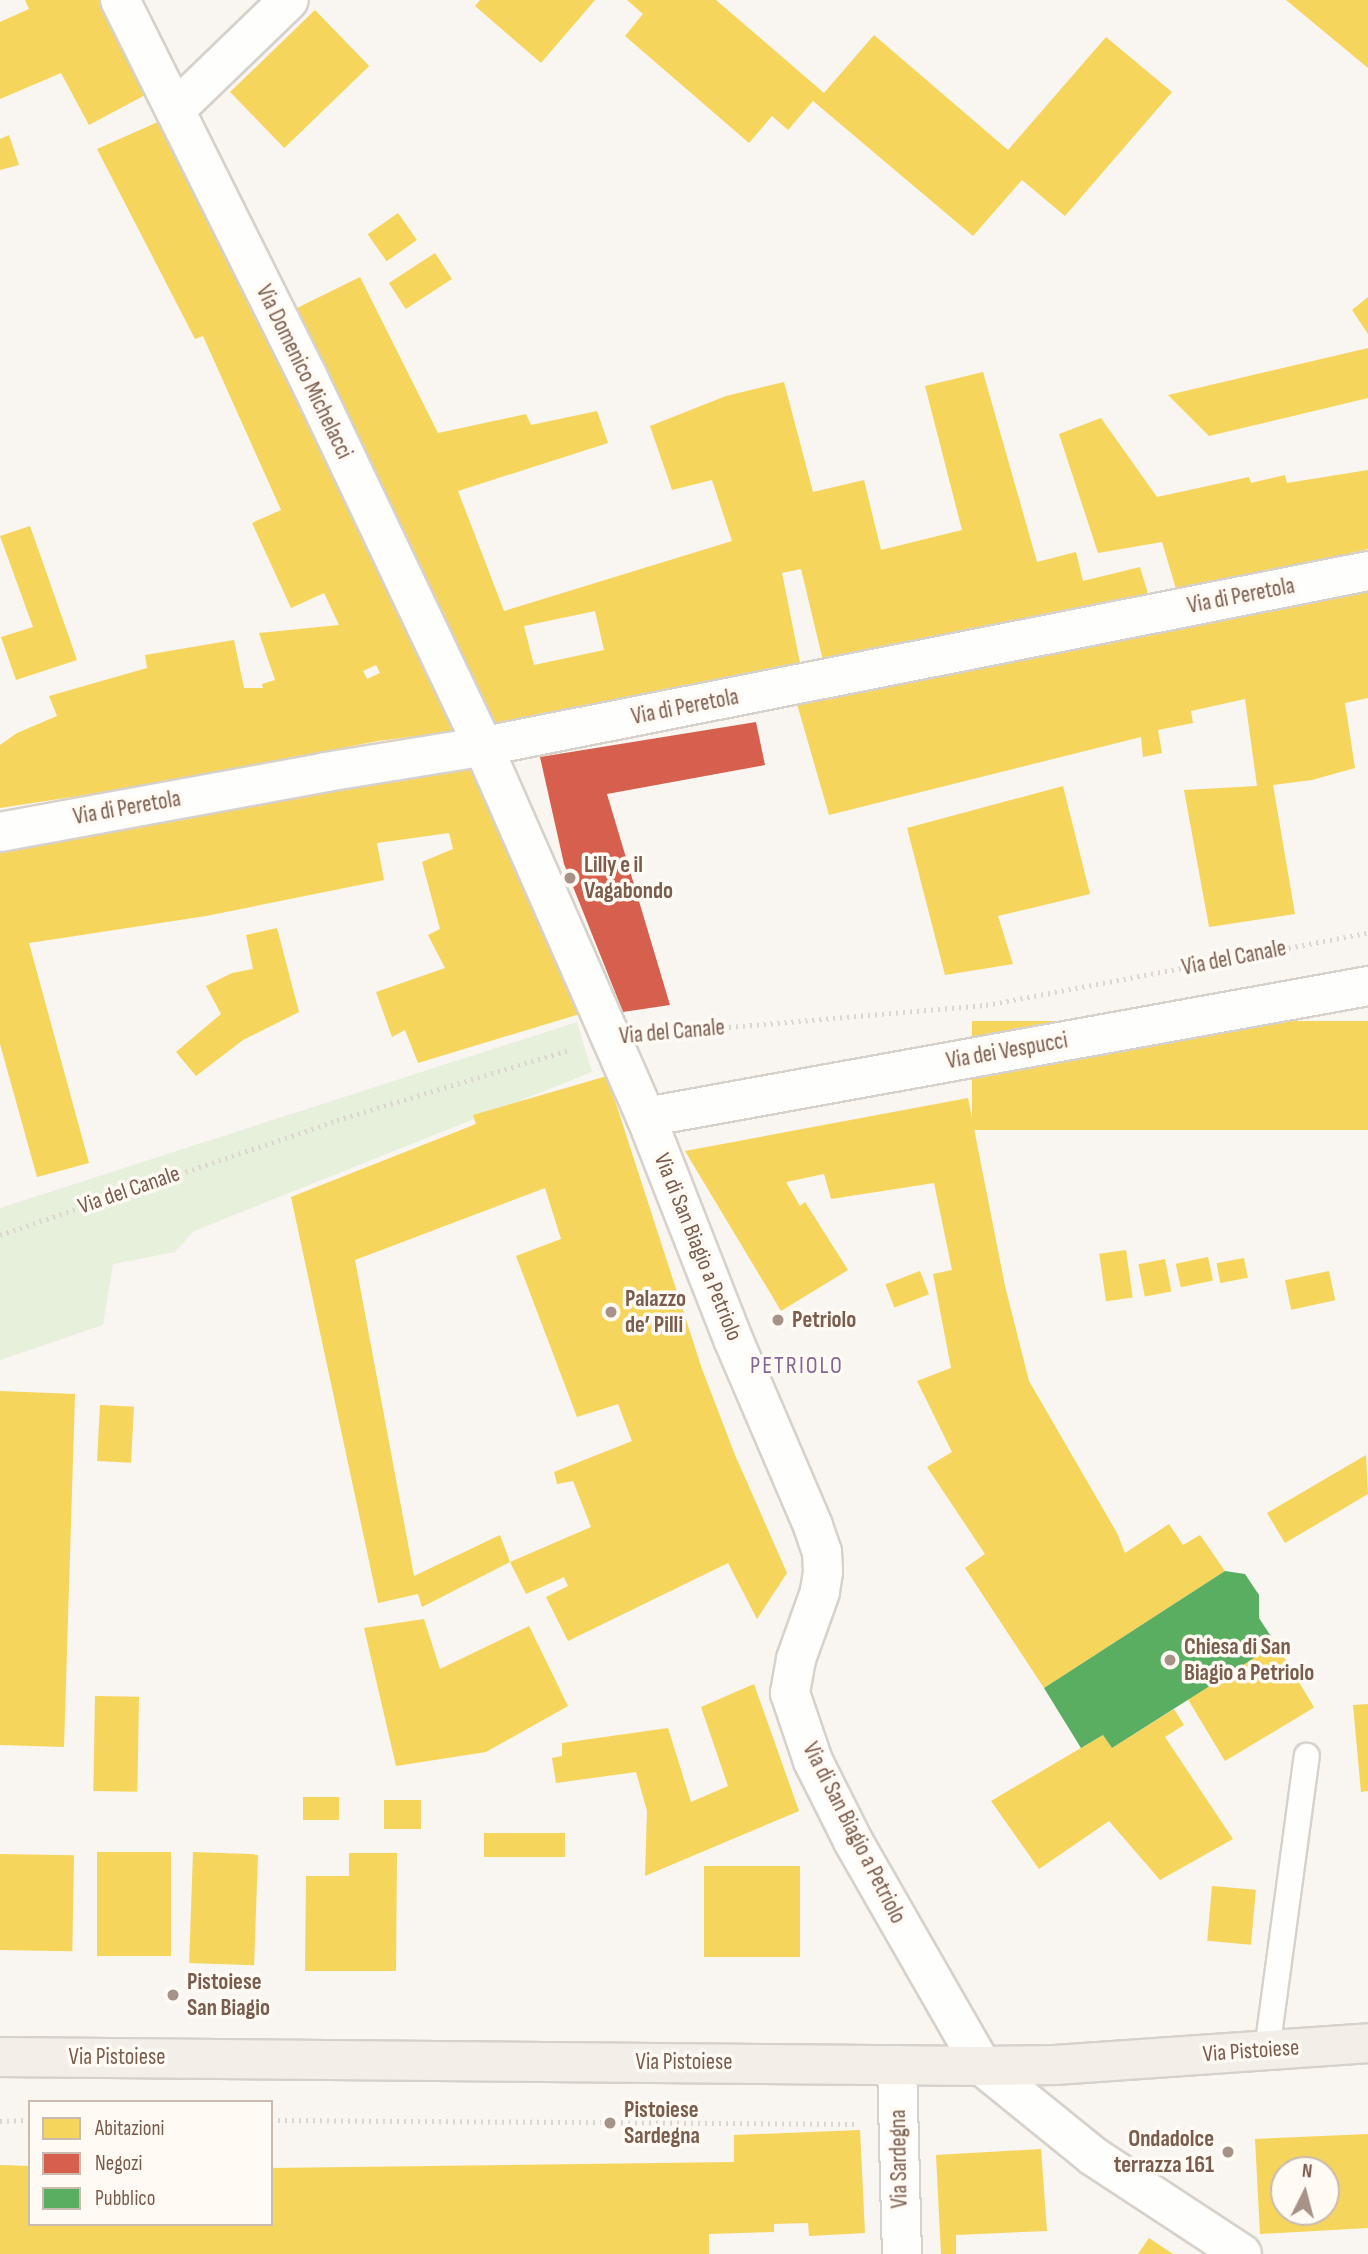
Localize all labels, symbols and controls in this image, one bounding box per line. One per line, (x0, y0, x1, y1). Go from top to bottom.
street label: Via Domenico Michelacci (250, 280, 358, 464)
street label: Via di Peretola (1185, 572, 1297, 620)
street label: Via di Peretola (629, 683, 741, 731)
street label: Via di Peretola (71, 785, 183, 831)
place label: Lilly e il Vagabondo (584, 851, 673, 905)
marker: Lilly e il Vagabondo (562, 870, 578, 886)
street label: Via del Canale (1179, 934, 1289, 982)
street label: Via del Canale (618, 1014, 726, 1050)
street label: Via dei Vespucci (944, 1027, 1070, 1075)
street label: Via di San Biagio a Petriolo (648, 1149, 748, 1345)
street label: Via del Canale (75, 1160, 183, 1220)
place label: Palazzo de’ Pilli (625, 1285, 686, 1339)
marker: Palazzo de’ Pilli (603, 1304, 619, 1320)
place label: Petriolo (792, 1306, 856, 1334)
marker: Petriolo (770, 1312, 786, 1328)
district label: PETRIOLO (751, 1352, 843, 1380)
place label: Chiesa di San Biagio a Petriolo (1184, 1633, 1314, 1687)
marker: Chiesa di San Biagio a Petriolo (1162, 1652, 1178, 1668)
street label: Via di San Biagio a Petriolo (796, 1738, 912, 1928)
place label: Pistoiese San Biagio (187, 1968, 270, 2022)
marker: Pistoiese San Biagio (165, 1987, 181, 2003)
street label: Via Pistoiese (1202, 2034, 1300, 2068)
street label: Via Pistoiese (69, 2043, 165, 2071)
street label: Via Pistoiese (636, 2048, 732, 2076)
place label: Pistoiese Sardegna (624, 2096, 700, 2150)
legend (28, 2100, 273, 2226)
street label: Via Sardegna (884, 2109, 914, 2209)
marker: Pistoiese Sardegna (602, 2115, 618, 2131)
text: Abitazioni (95, 2116, 164, 2141)
place label: Ondadolce terrazza 161 (1114, 2125, 1214, 2179)
marker: Ondadolce terrazza 161 (1220, 2144, 1236, 2160)
text: Negozi (95, 2151, 142, 2176)
north arrow (1270, 2156, 1340, 2226)
text: N (1301, 2160, 1313, 2184)
text: Pubblico (95, 2186, 155, 2211)

